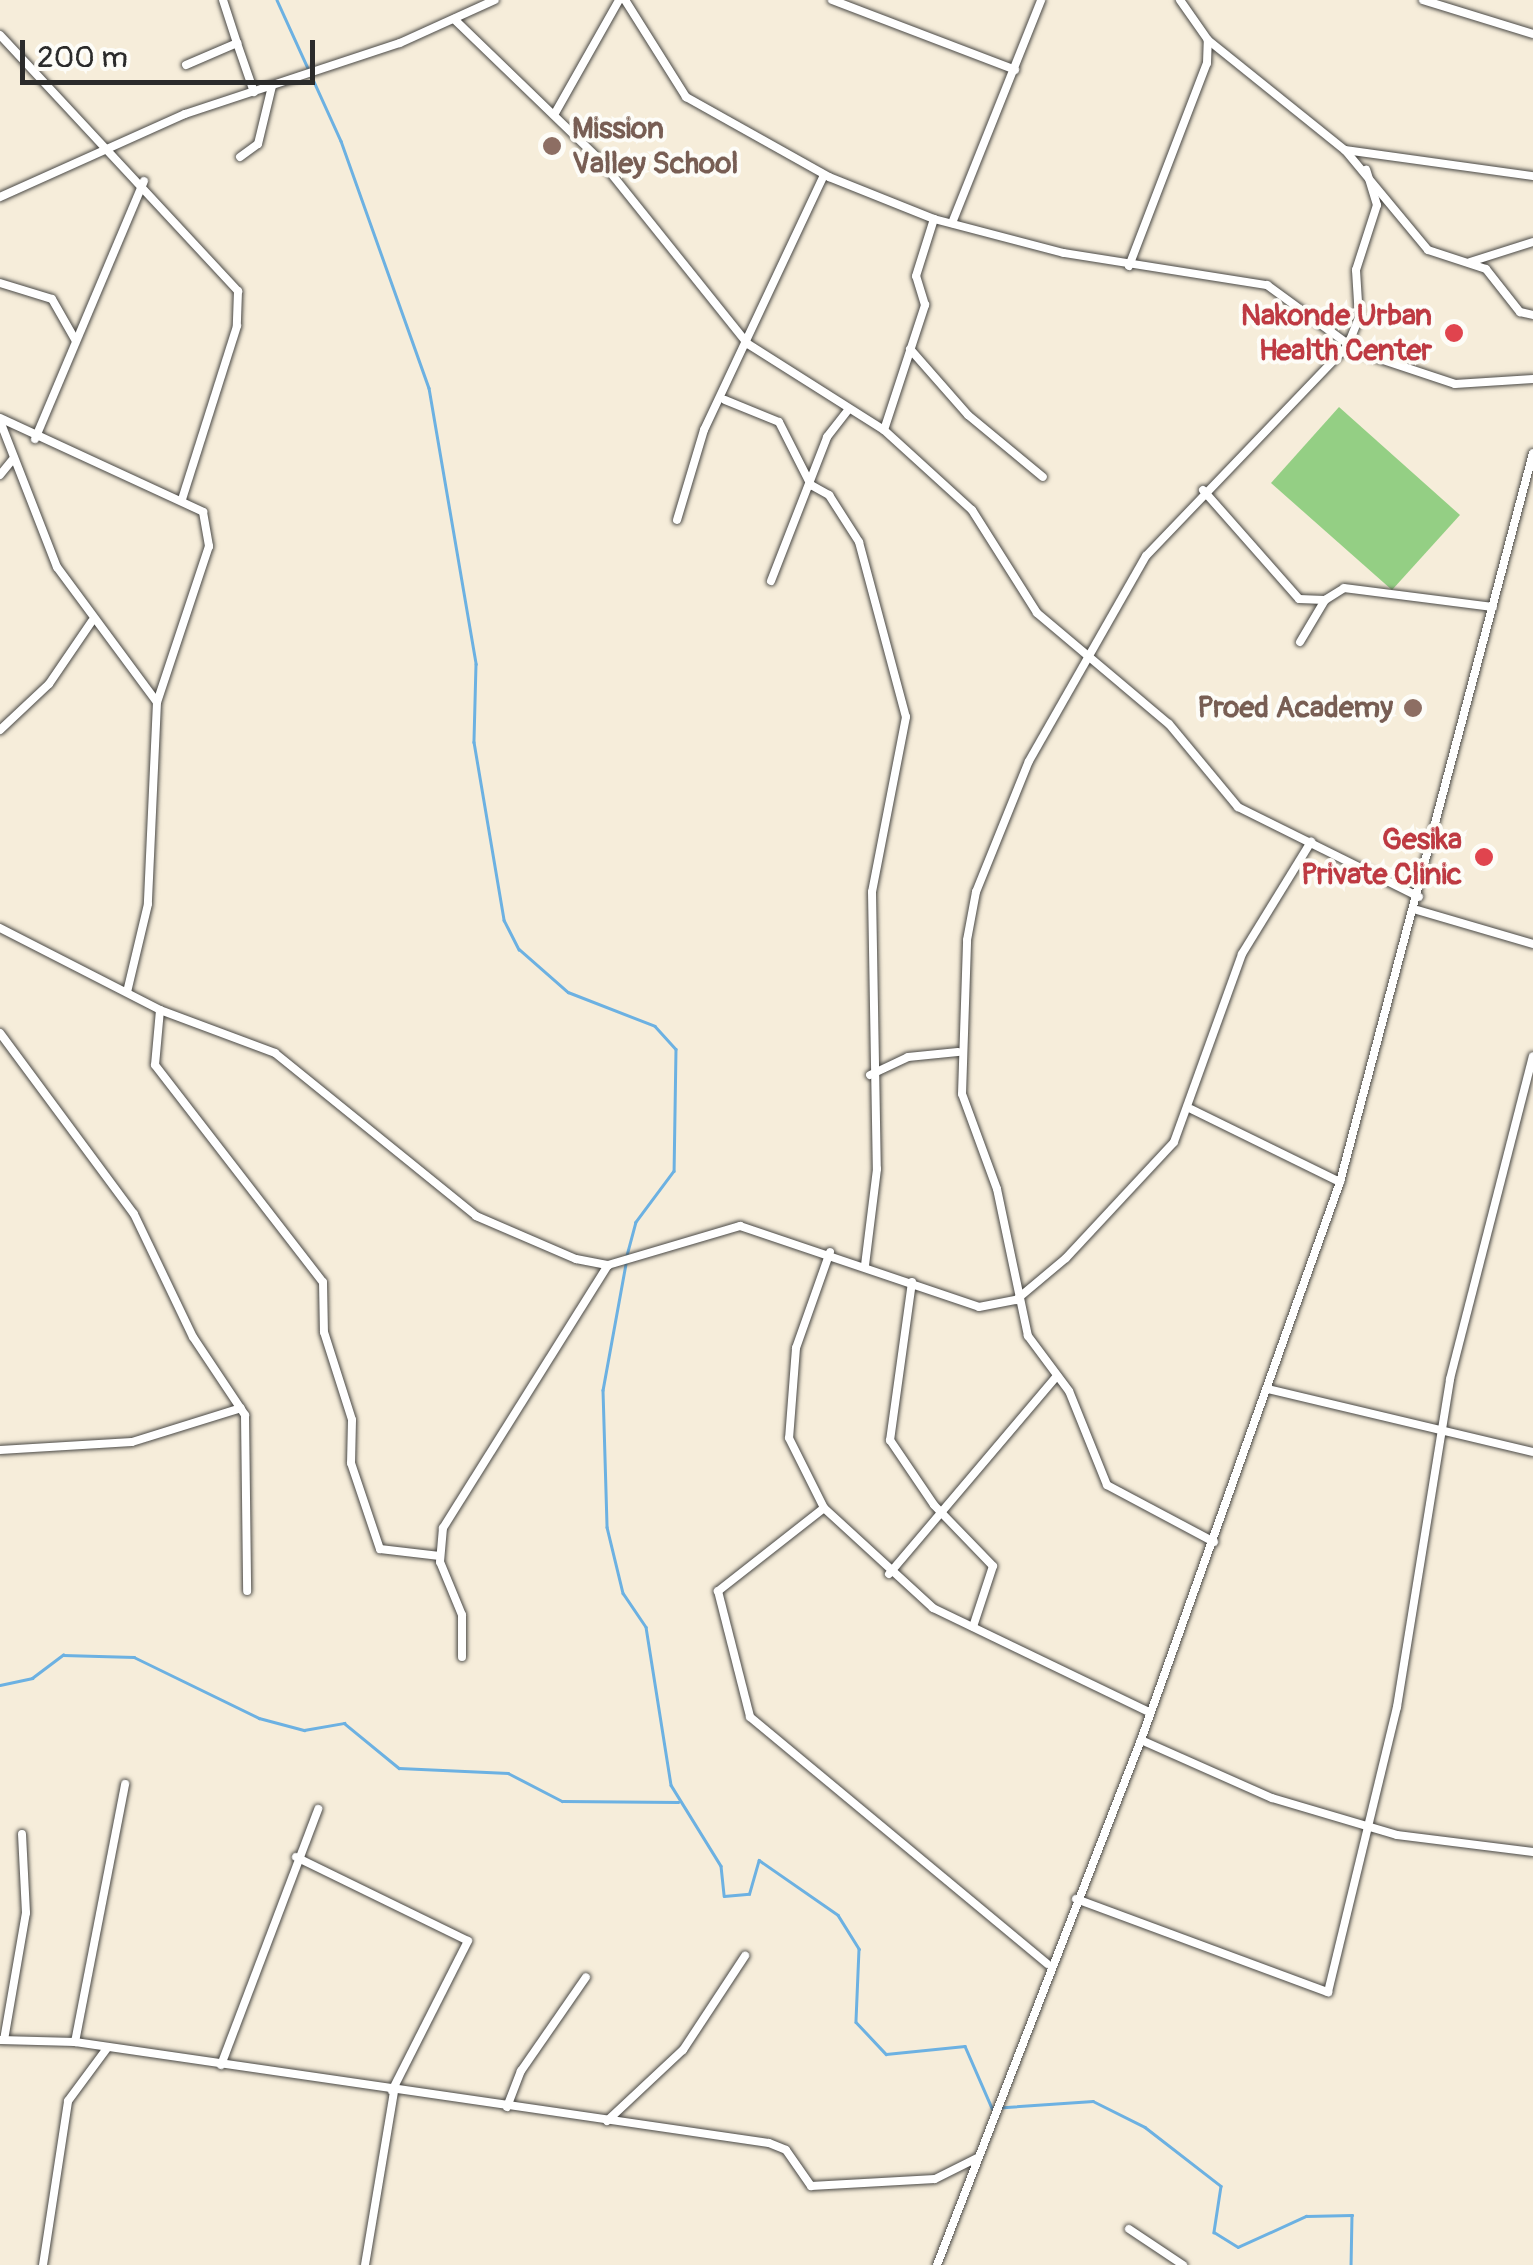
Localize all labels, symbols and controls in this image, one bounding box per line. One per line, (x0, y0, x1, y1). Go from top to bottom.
scale bar (25, 20, 320, 82)
text: 200 m (37, 39, 128, 76)
place label: Mission Valley School (572, 111, 738, 182)
marker: Mission Valley School (541, 135, 563, 157)
place label: Nakonde Urban Health Center (1241, 298, 1432, 368)
marker: Nakonde Urban Health Center (1441, 320, 1467, 346)
place label: Proed Academy (1197, 690, 1393, 726)
marker: Proed Academy (1402, 697, 1424, 719)
place label: Gesika Private Clinic (1301, 822, 1462, 892)
marker: Gesika Private Clinic (1471, 844, 1497, 870)

